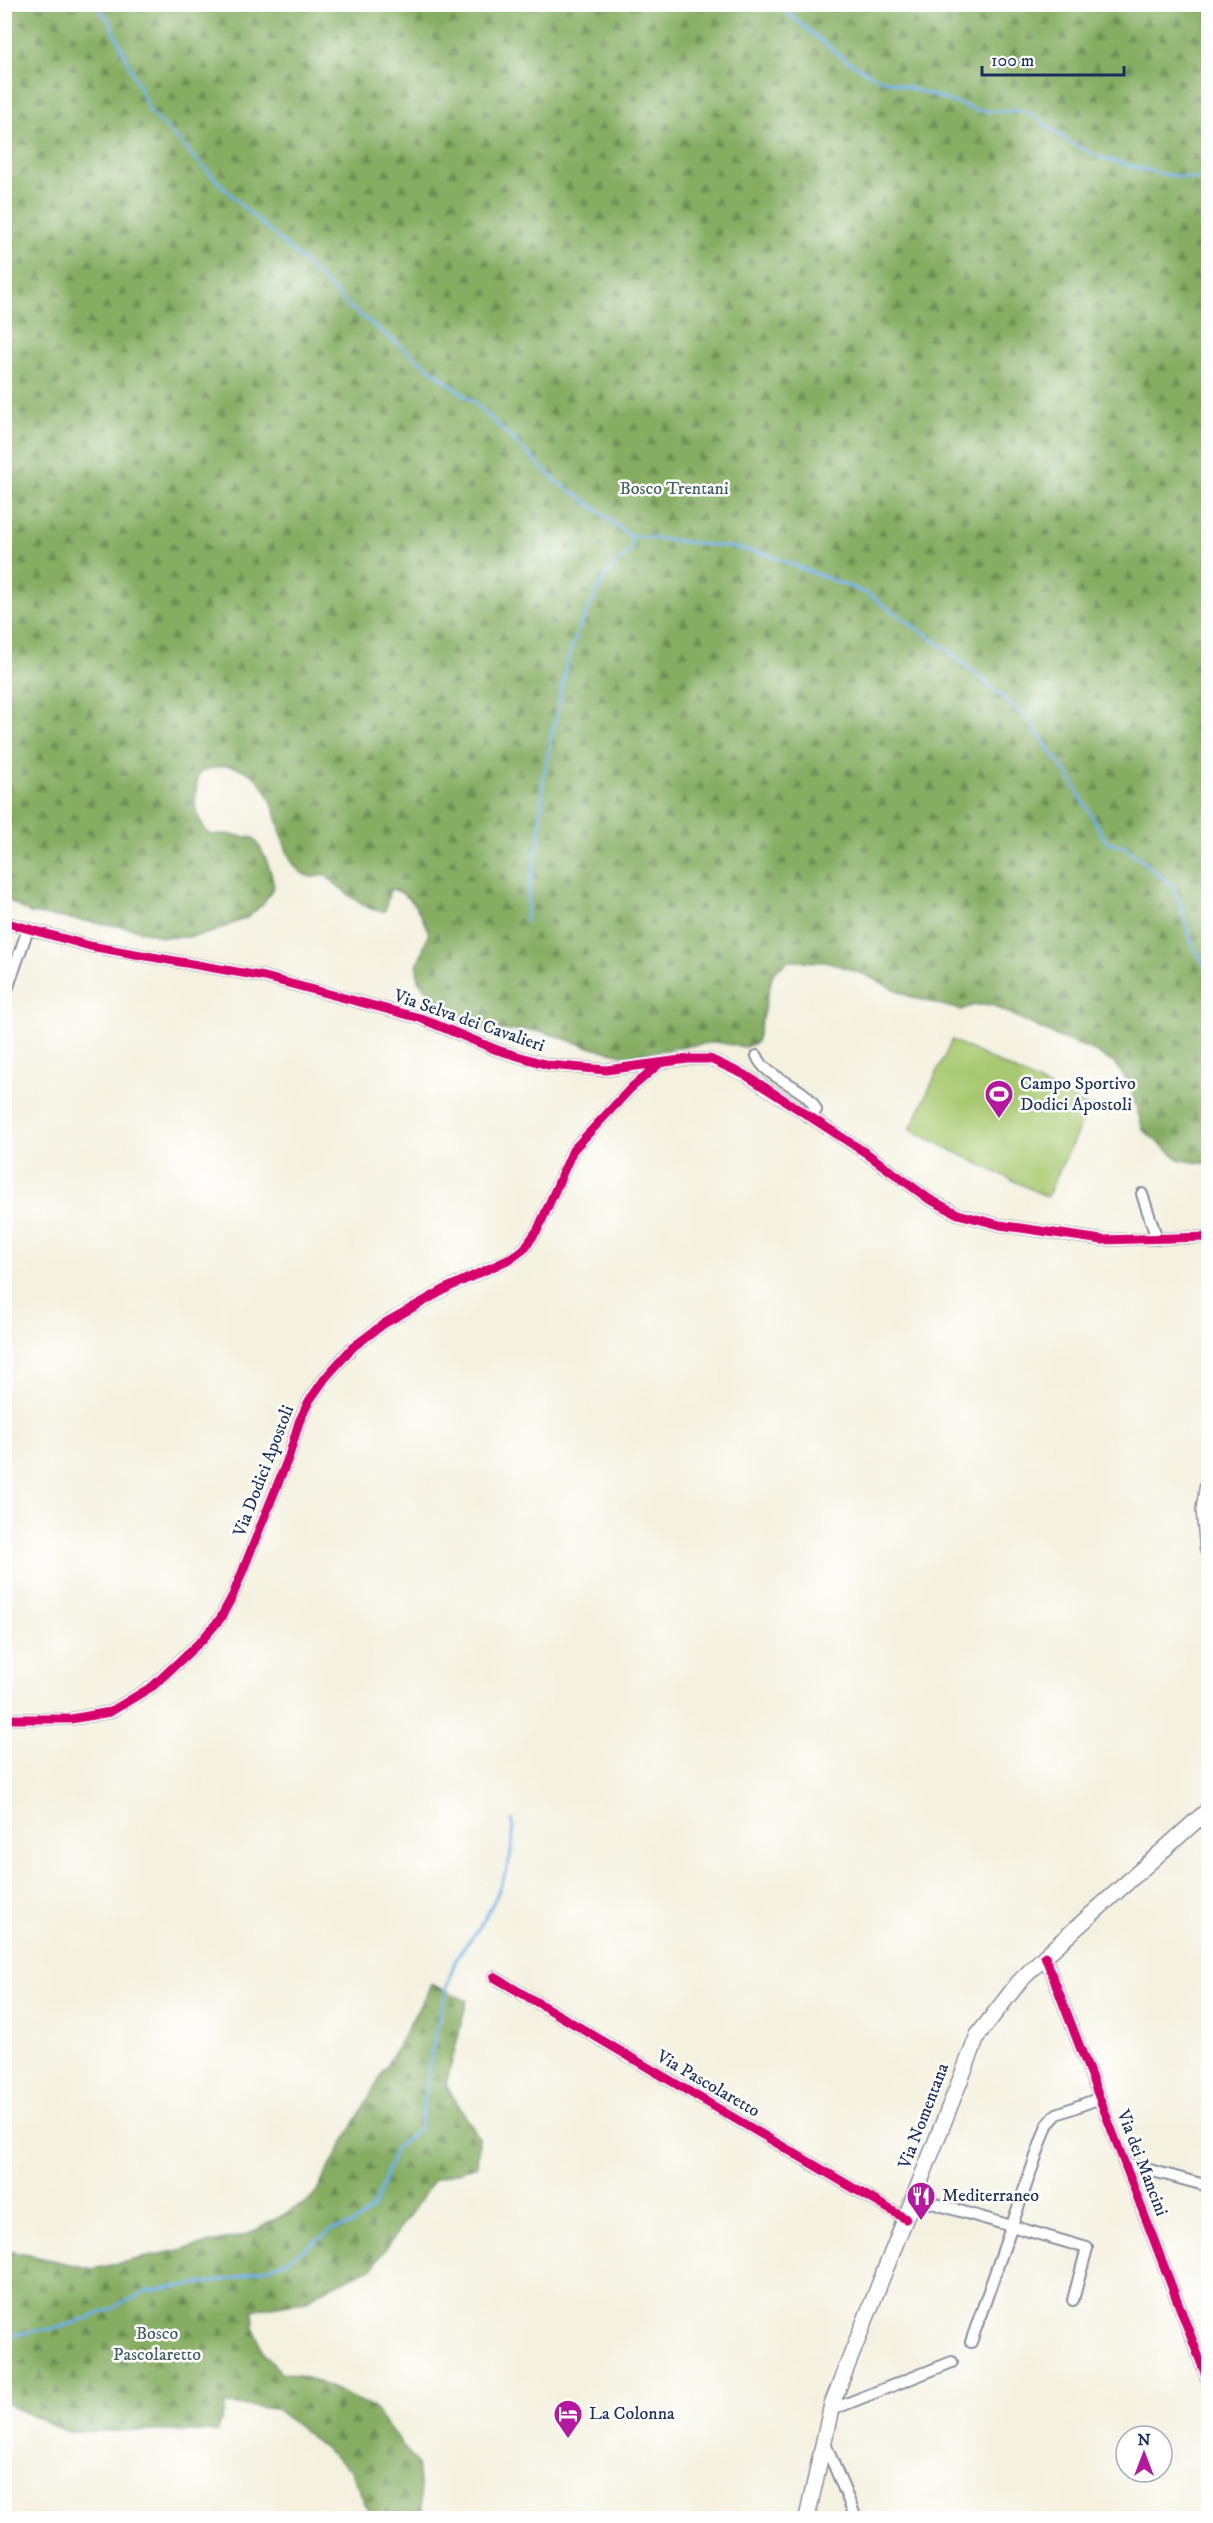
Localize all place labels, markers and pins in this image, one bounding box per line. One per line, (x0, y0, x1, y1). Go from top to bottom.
place label: Campo Sportivo Dodici Apostoli (1020, 1073, 1136, 1116)
sports icon: Campo Sportivo Dodici Apostoli (983, 1078, 1015, 1120)
restaurant icon: Mediterraneo (905, 2180, 937, 2222)
place label: Mediterraneo (942, 2185, 1039, 2207)
hotel icon: La Colonna (552, 2398, 584, 2440)
place label: La Colonna (589, 2403, 675, 2425)

